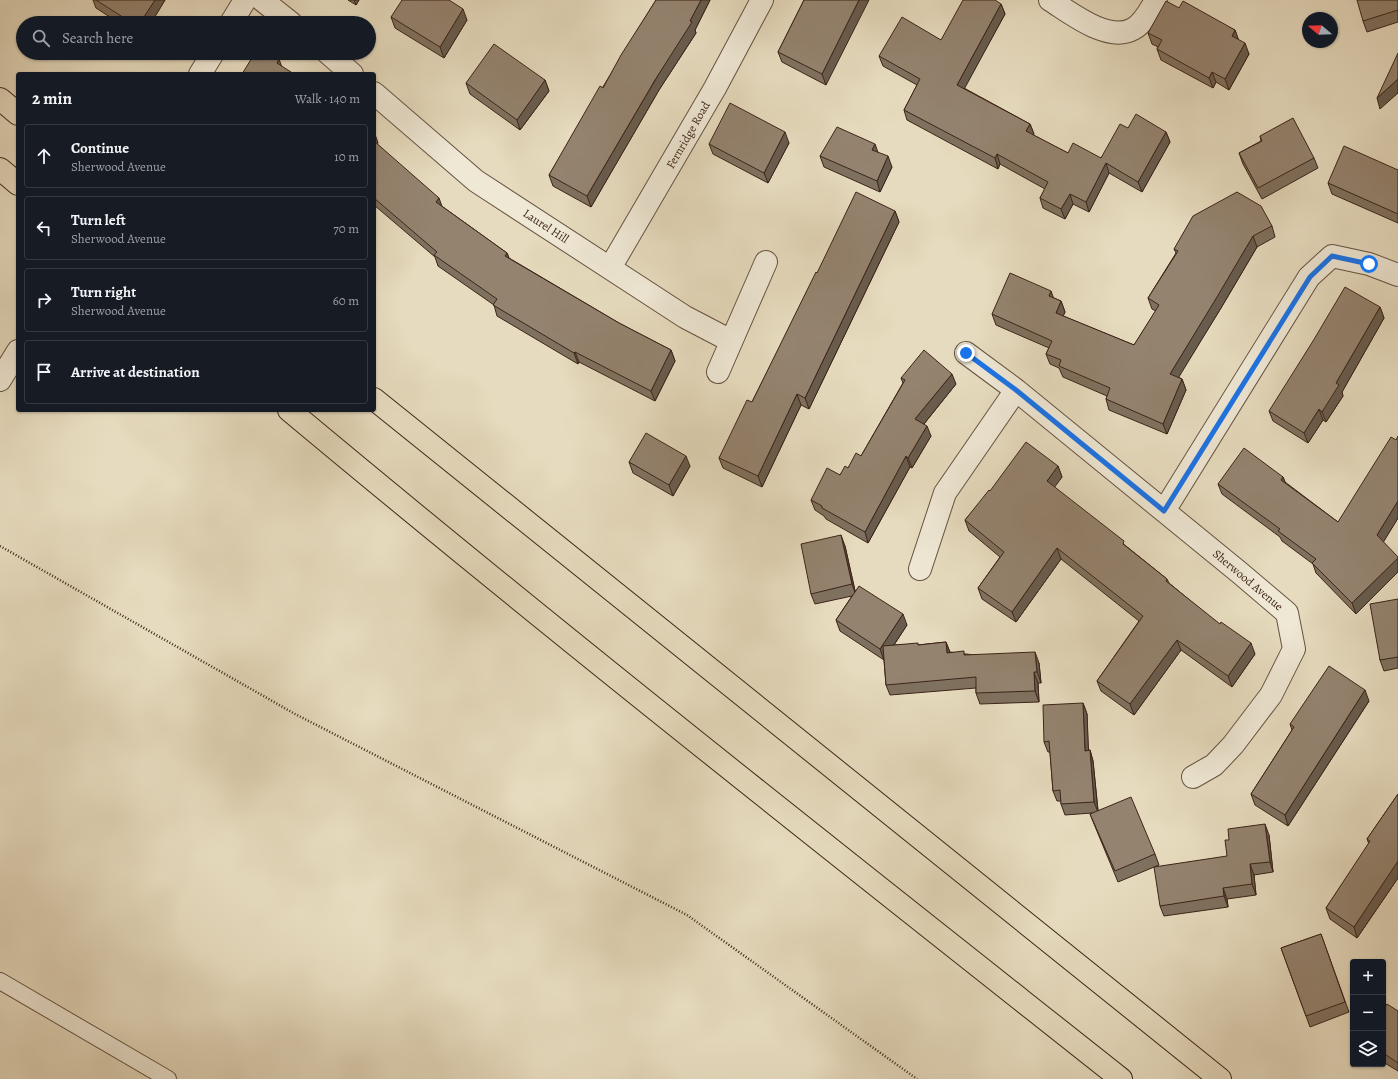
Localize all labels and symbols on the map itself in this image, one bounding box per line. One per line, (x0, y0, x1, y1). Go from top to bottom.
north arrow (1302, 12, 1338, 48)
street label: Fernridge Road (662, 98, 714, 172)
street label: Laurel Hill (520, 205, 572, 247)
route start (1360, 255, 1378, 273)
route end (957, 344, 975, 362)
street label: Sherwood Avenue (1209, 546, 1287, 614)

